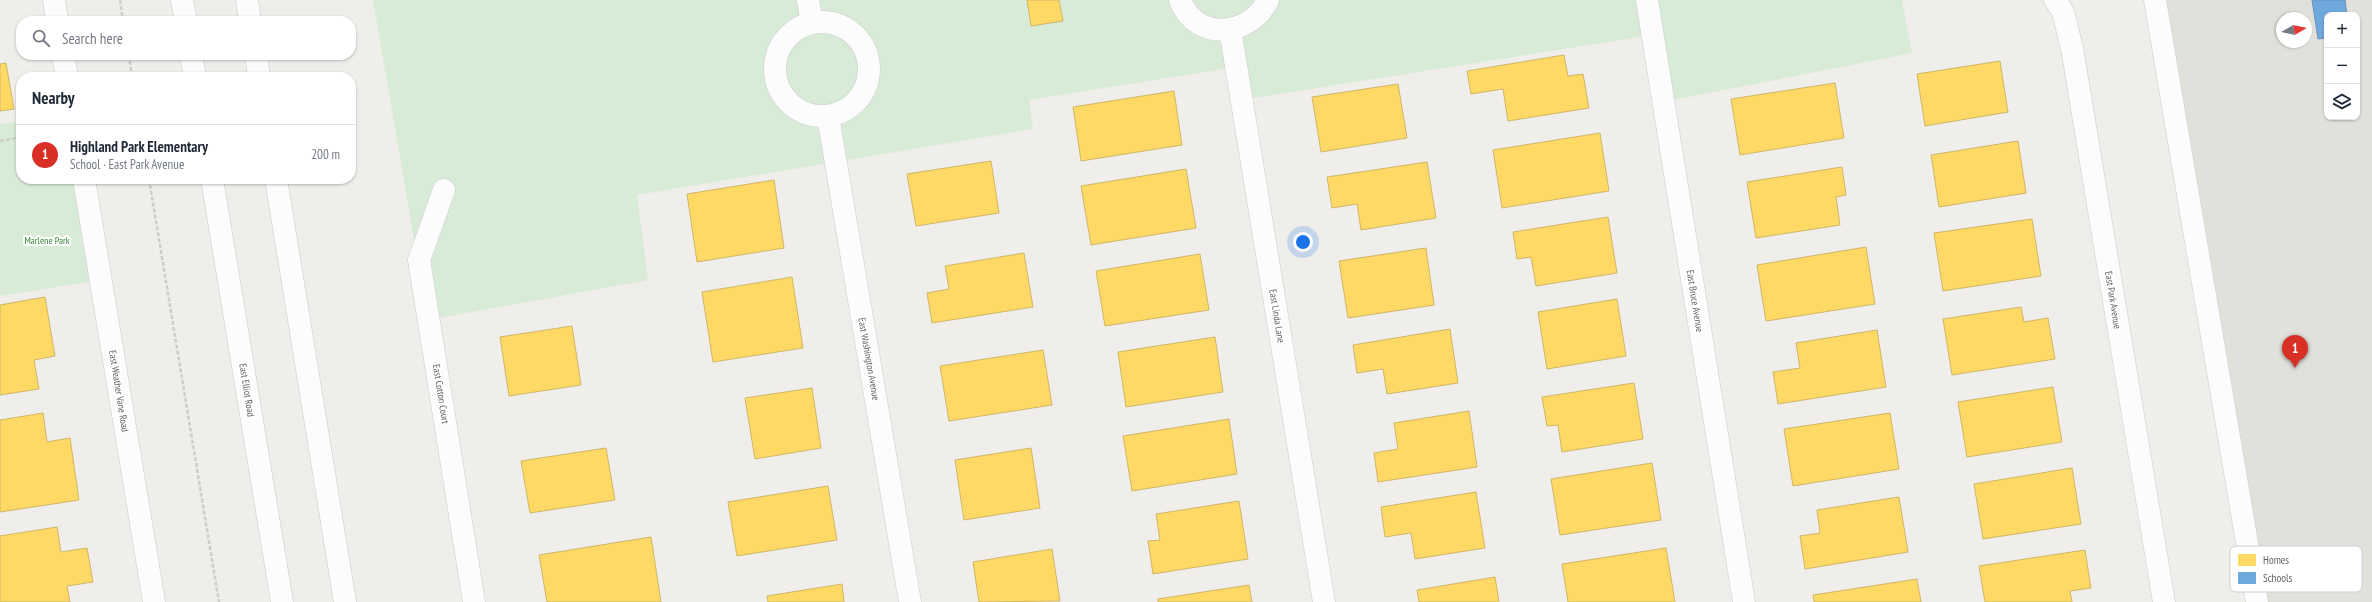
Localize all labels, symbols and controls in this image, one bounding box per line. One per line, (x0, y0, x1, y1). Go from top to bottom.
north arrow (2276, 12, 2312, 48)
map controls (2324, 12, 2360, 120)
button: + (2324, 12, 2360, 48)
search box (16, 16, 356, 60)
icon: search (30, 27, 52, 49)
text: Search here (62, 29, 123, 48)
button: − (2324, 48, 2360, 84)
button: layers (2324, 84, 2360, 120)
text: Nearby (32, 87, 75, 109)
text: Highland Park Elementary (70, 137, 208, 156)
text: 1 (42, 146, 48, 163)
text: 200 m (311, 146, 340, 163)
text: School · East Park Avenue (70, 156, 184, 173)
your location (1293, 232, 1313, 252)
park label: Marlene Park (24, 234, 70, 247)
street label: East Bruce Avenue (1684, 269, 1706, 333)
street label: East Park Avenue (2102, 270, 2124, 330)
street label: East Linda Lane (1266, 288, 1288, 344)
street label: East Washington Avenue (855, 317, 883, 401)
pin: 1 (2282, 335, 2308, 368)
street label: East Weather Vane Road (106, 349, 132, 433)
street label: East Elliot Road (236, 362, 258, 418)
street label: East Cotton Court (430, 363, 452, 425)
legend (2230, 546, 2362, 592)
text: Homes (2263, 553, 2289, 567)
text: Schools (2263, 571, 2293, 585)

